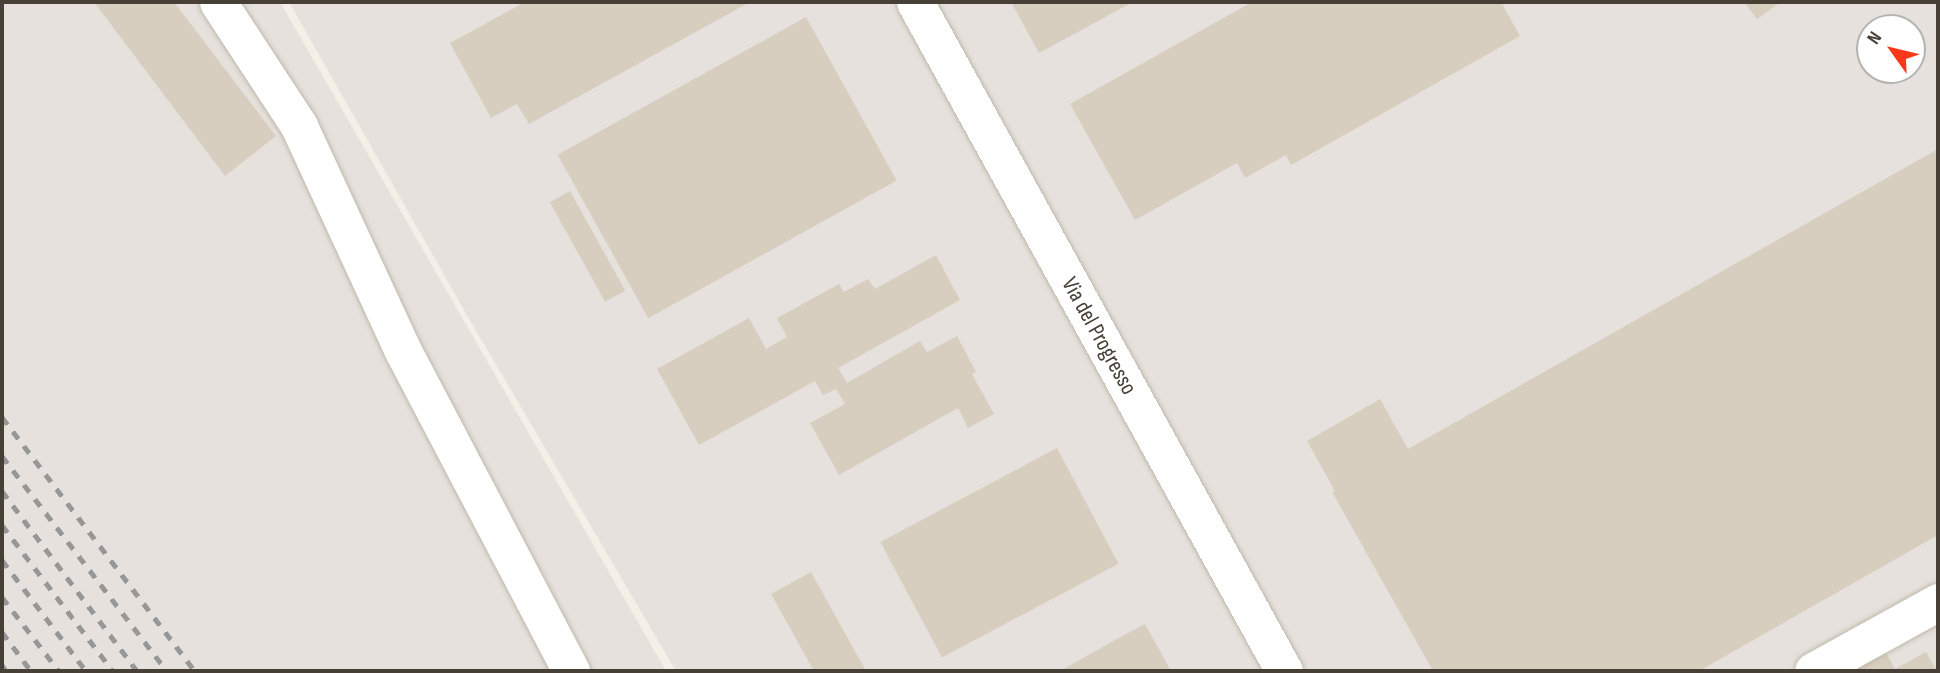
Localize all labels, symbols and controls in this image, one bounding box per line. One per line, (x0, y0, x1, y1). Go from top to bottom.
north arrow (1856, 14, 1926, 84)
text: N (1862, 27, 1887, 49)
street label: Via del Progresso (1055, 273, 1143, 399)

